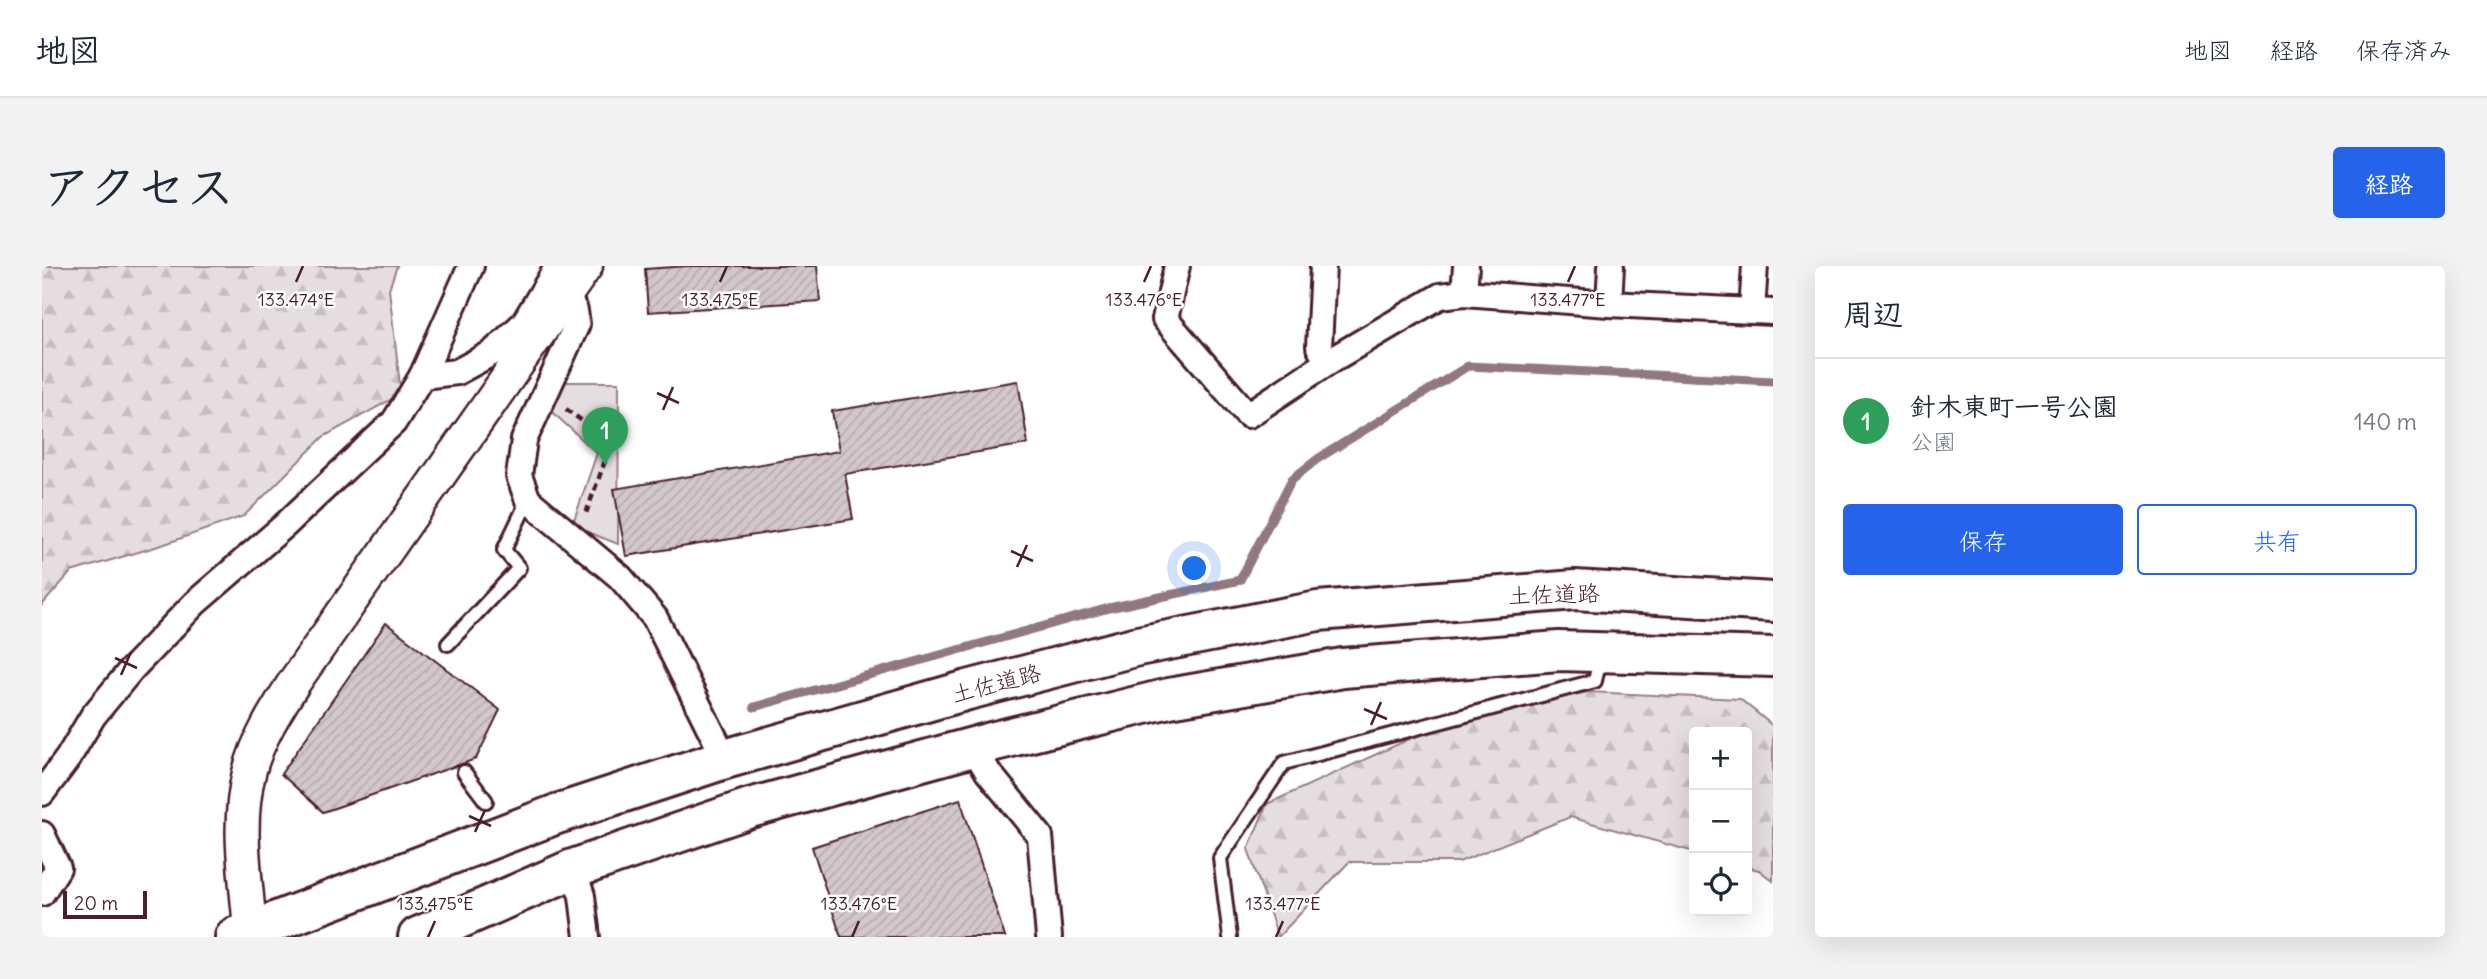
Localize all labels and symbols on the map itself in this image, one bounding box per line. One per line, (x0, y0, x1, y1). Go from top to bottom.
text: 133.474°E (258, 288, 334, 311)
text: 133.475°E (682, 288, 758, 311)
text: 133.476°E (1106, 288, 1182, 311)
text: 133.477°E (1530, 288, 1606, 311)
pin: 1 (582, 407, 628, 465)
your location (1177, 551, 1211, 585)
street label: 土佐道路 (1508, 578, 1600, 610)
street label: 土佐道路 (948, 657, 1044, 709)
scale bar (63, 888, 147, 920)
text: 133.475°E (397, 892, 473, 915)
text: 133.476°E (821, 892, 897, 915)
text: 133.477°E (1245, 892, 1321, 915)

